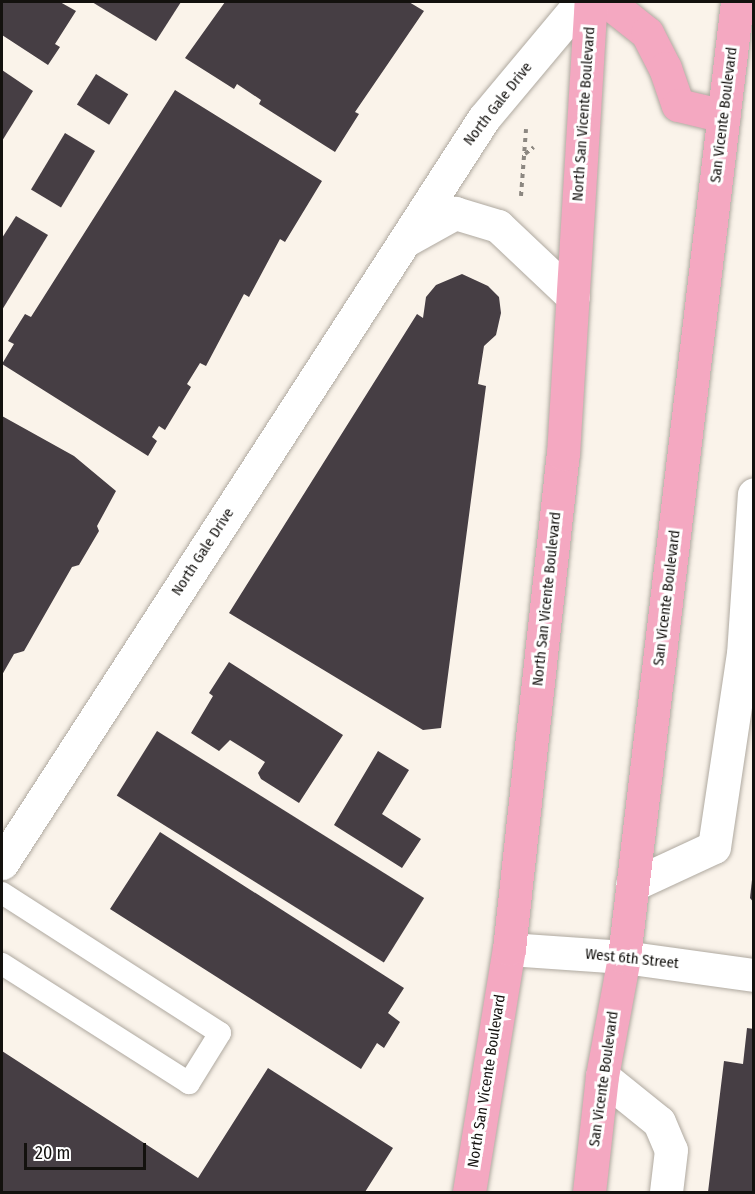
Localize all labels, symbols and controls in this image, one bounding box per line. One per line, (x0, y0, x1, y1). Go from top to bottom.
street label: North San Vicente Boulevard (569, 26, 599, 202)
street label: San Vicente Boulevard (707, 46, 741, 184)
street label: North Gale Drive (460, 59, 536, 149)
street label: North Gale Drive (168, 505, 238, 599)
street label: North San Vicente Boulevard (529, 511, 565, 687)
street label: San Vicente Boulevard (650, 529, 684, 667)
street label: West 6th Street (584, 945, 680, 973)
street label: North San Vicente Boulevard (464, 993, 510, 1169)
street label: San Vicente Boulevard (586, 1010, 622, 1148)
scale bar (27, 1131, 148, 1169)
text: 20 m (35, 1142, 70, 1164)

